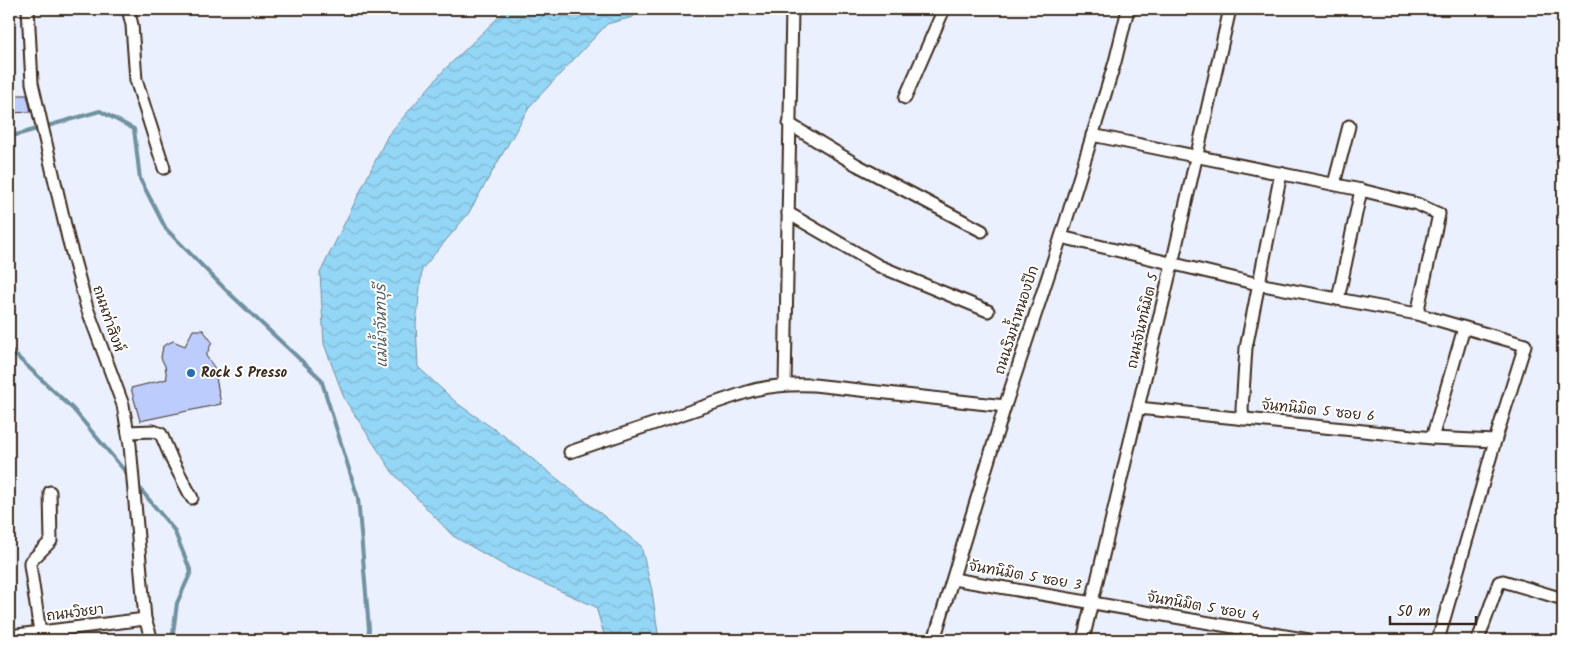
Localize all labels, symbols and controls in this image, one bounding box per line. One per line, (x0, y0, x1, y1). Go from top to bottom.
street label: ถนนริมน้ำหนองปึก (987, 262, 1045, 377)
street label: ถนนจันทนิมิต 5 (1121, 270, 1165, 371)
water label: แม่น้ำจันทบุรี (366, 280, 395, 368)
street label: ถนนท่าสิงห์ (86, 283, 130, 355)
place label: Rock S Presso (201, 362, 288, 384)
marker: Rock S Presso (185, 367, 197, 379)
street label: จันทนิมิต 5 ซอย 6 (1260, 394, 1376, 428)
street label: จันทนิมิต 5 ซอย 3 (967, 555, 1083, 597)
street label: จันทนิมิต 5 ซอย 4 (1145, 586, 1261, 628)
scale bar (1390, 594, 1476, 626)
street label: ถนนวิชยา (45, 599, 105, 627)
text: 50 m (1397, 600, 1431, 624)

